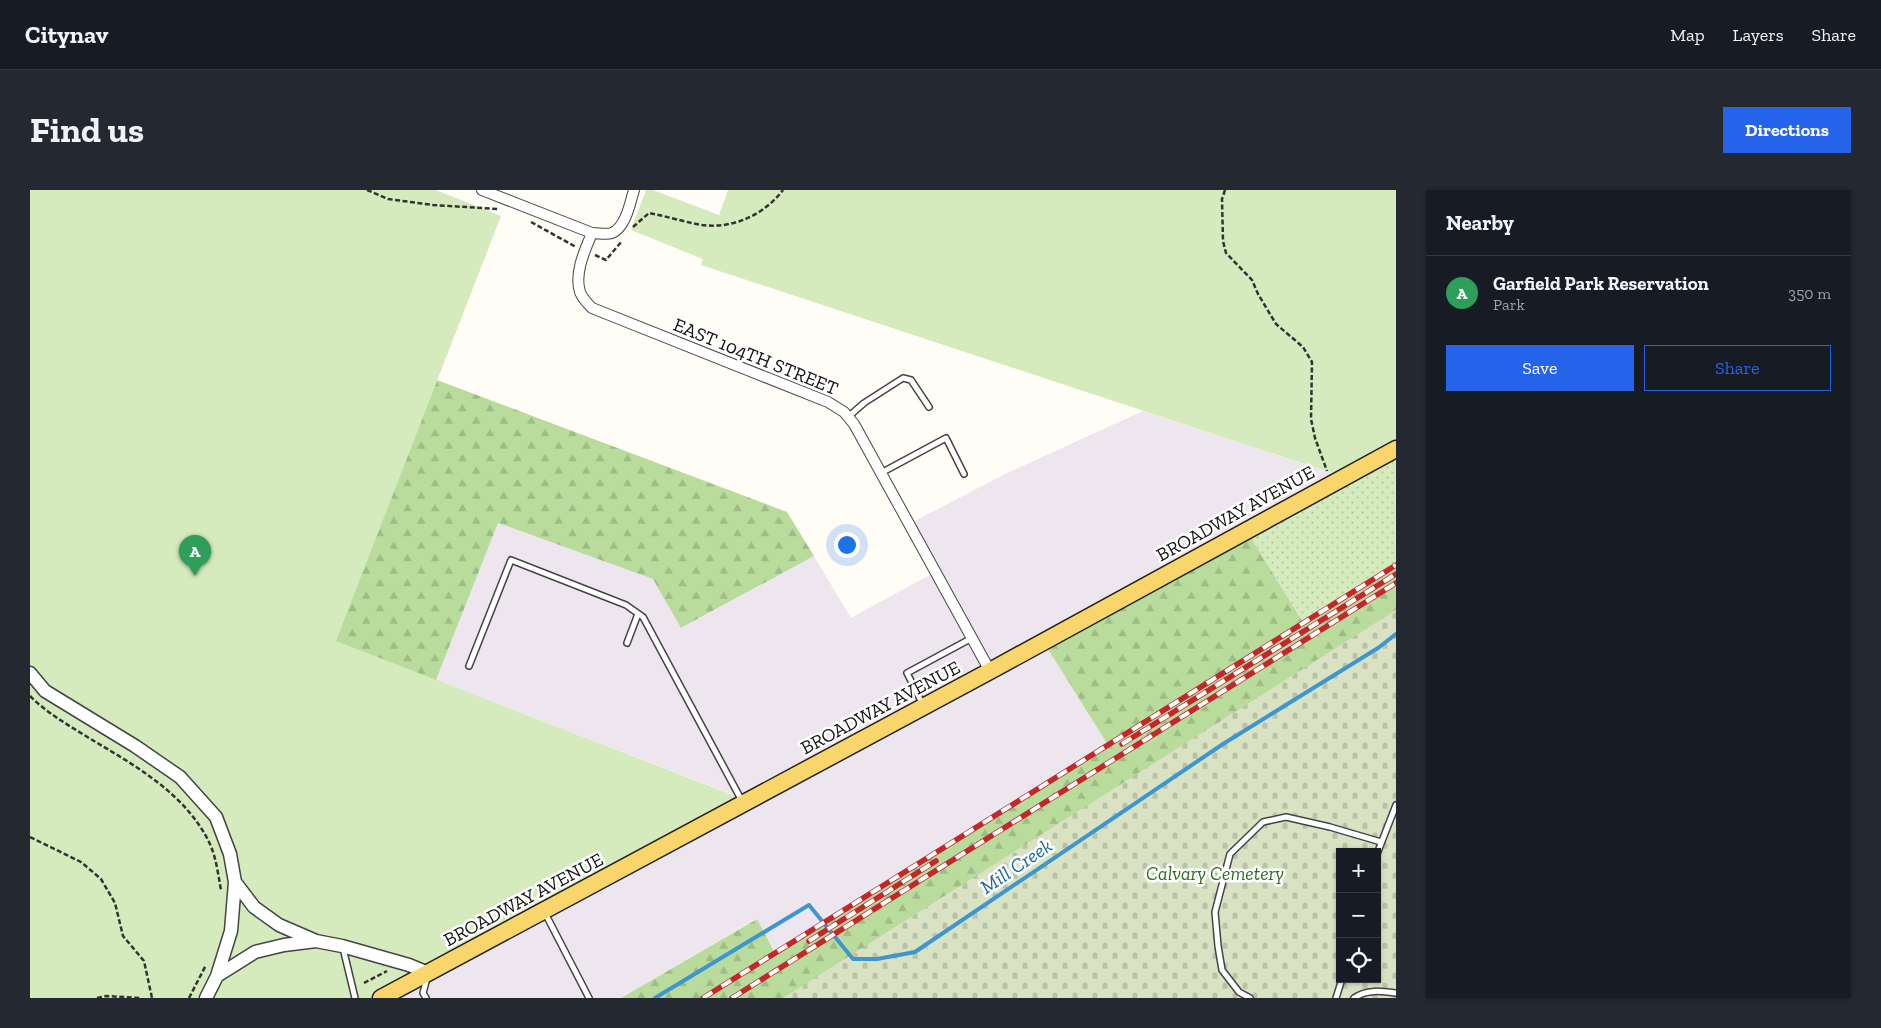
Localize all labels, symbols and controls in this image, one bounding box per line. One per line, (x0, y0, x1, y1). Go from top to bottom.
text: Citynav (25, 20, 108, 49)
text: Map (1670, 24, 1705, 46)
text: Layers (1733, 24, 1784, 46)
text: Share (1812, 24, 1856, 46)
button: Directions (1723, 107, 1851, 153)
text: Find us (30, 109, 144, 151)
text: Nearby (1446, 210, 1514, 235)
text: Garfield Park Reservation (1493, 272, 1709, 295)
text: A (1457, 284, 1468, 303)
text: 350 m (1788, 284, 1831, 303)
text: Park (1493, 295, 1525, 314)
street label: EAST 104TH STREET (670, 313, 842, 400)
button: Save (1446, 345, 1634, 391)
button: Share (1644, 345, 1831, 391)
street label: BROADWAY AVENUE (1152, 460, 1318, 566)
your location (834, 532, 860, 558)
pin: A (179, 535, 211, 576)
street label: BROADWAY AVENUE (797, 656, 964, 759)
water label: Mill Creek (975, 833, 1057, 899)
street label: BROADWAY AVENUE (440, 848, 607, 951)
map controls (1336, 848, 1381, 983)
button: + (1336, 848, 1381, 893)
park label: Calvary Cemetery (1146, 862, 1284, 885)
button: − (1336, 893, 1381, 938)
button: locate (1336, 938, 1381, 983)

